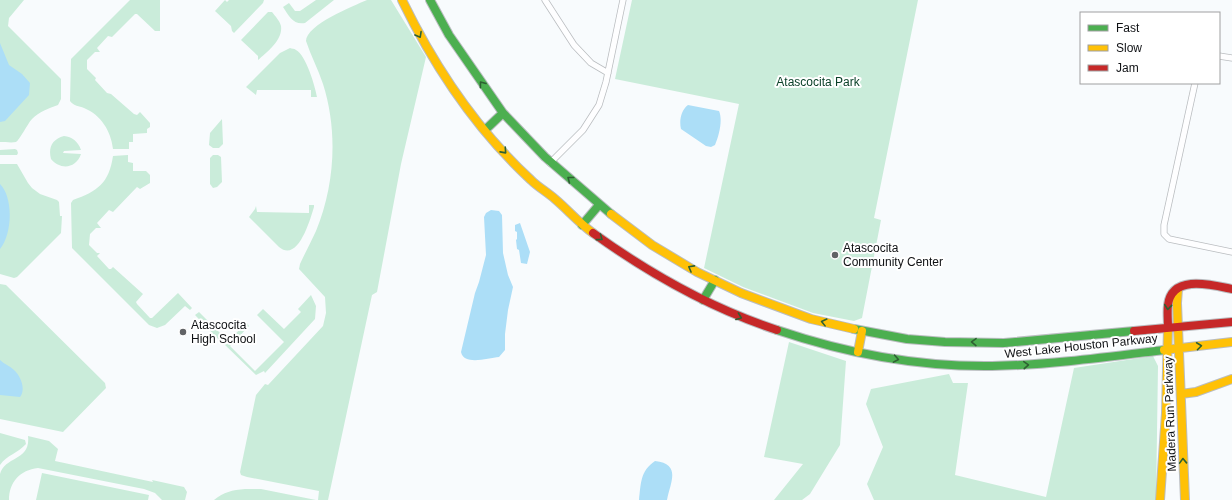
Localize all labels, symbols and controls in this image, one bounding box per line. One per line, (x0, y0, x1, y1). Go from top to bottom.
legend (1080, 12, 1220, 84)
text: Fast (1116, 21, 1140, 35)
one-way arrow (415, 31, 422, 38)
text: Slow (1116, 41, 1142, 55)
text: Jam (1116, 61, 1139, 75)
park label: Atascocita Park (776, 75, 861, 89)
one-way arrow (479, 81, 487, 88)
one-way arrow (499, 146, 507, 154)
one-way arrow (568, 176, 575, 183)
one-way arrow (595, 233, 602, 240)
place label: Atascocita Community Center (843, 241, 943, 269)
marker: Atascocita Community Center (830, 250, 840, 260)
one-way arrow (688, 265, 695, 273)
one-way arrow (1164, 304, 1173, 310)
one-way arrow (735, 312, 742, 320)
place label: Atascocita High School (191, 318, 256, 346)
one-way arrow (821, 318, 828, 327)
marker: Atascocita High School (178, 327, 188, 337)
street label: West Lake Houston Parkway (1004, 331, 1158, 361)
one-way arrow (971, 338, 977, 347)
one-way arrow (1196, 342, 1202, 351)
one-way arrow (893, 354, 899, 363)
street label: Madera Run Parkway (1161, 356, 1179, 472)
one-way arrow (1023, 361, 1029, 370)
one-way arrow (1179, 458, 1188, 464)

